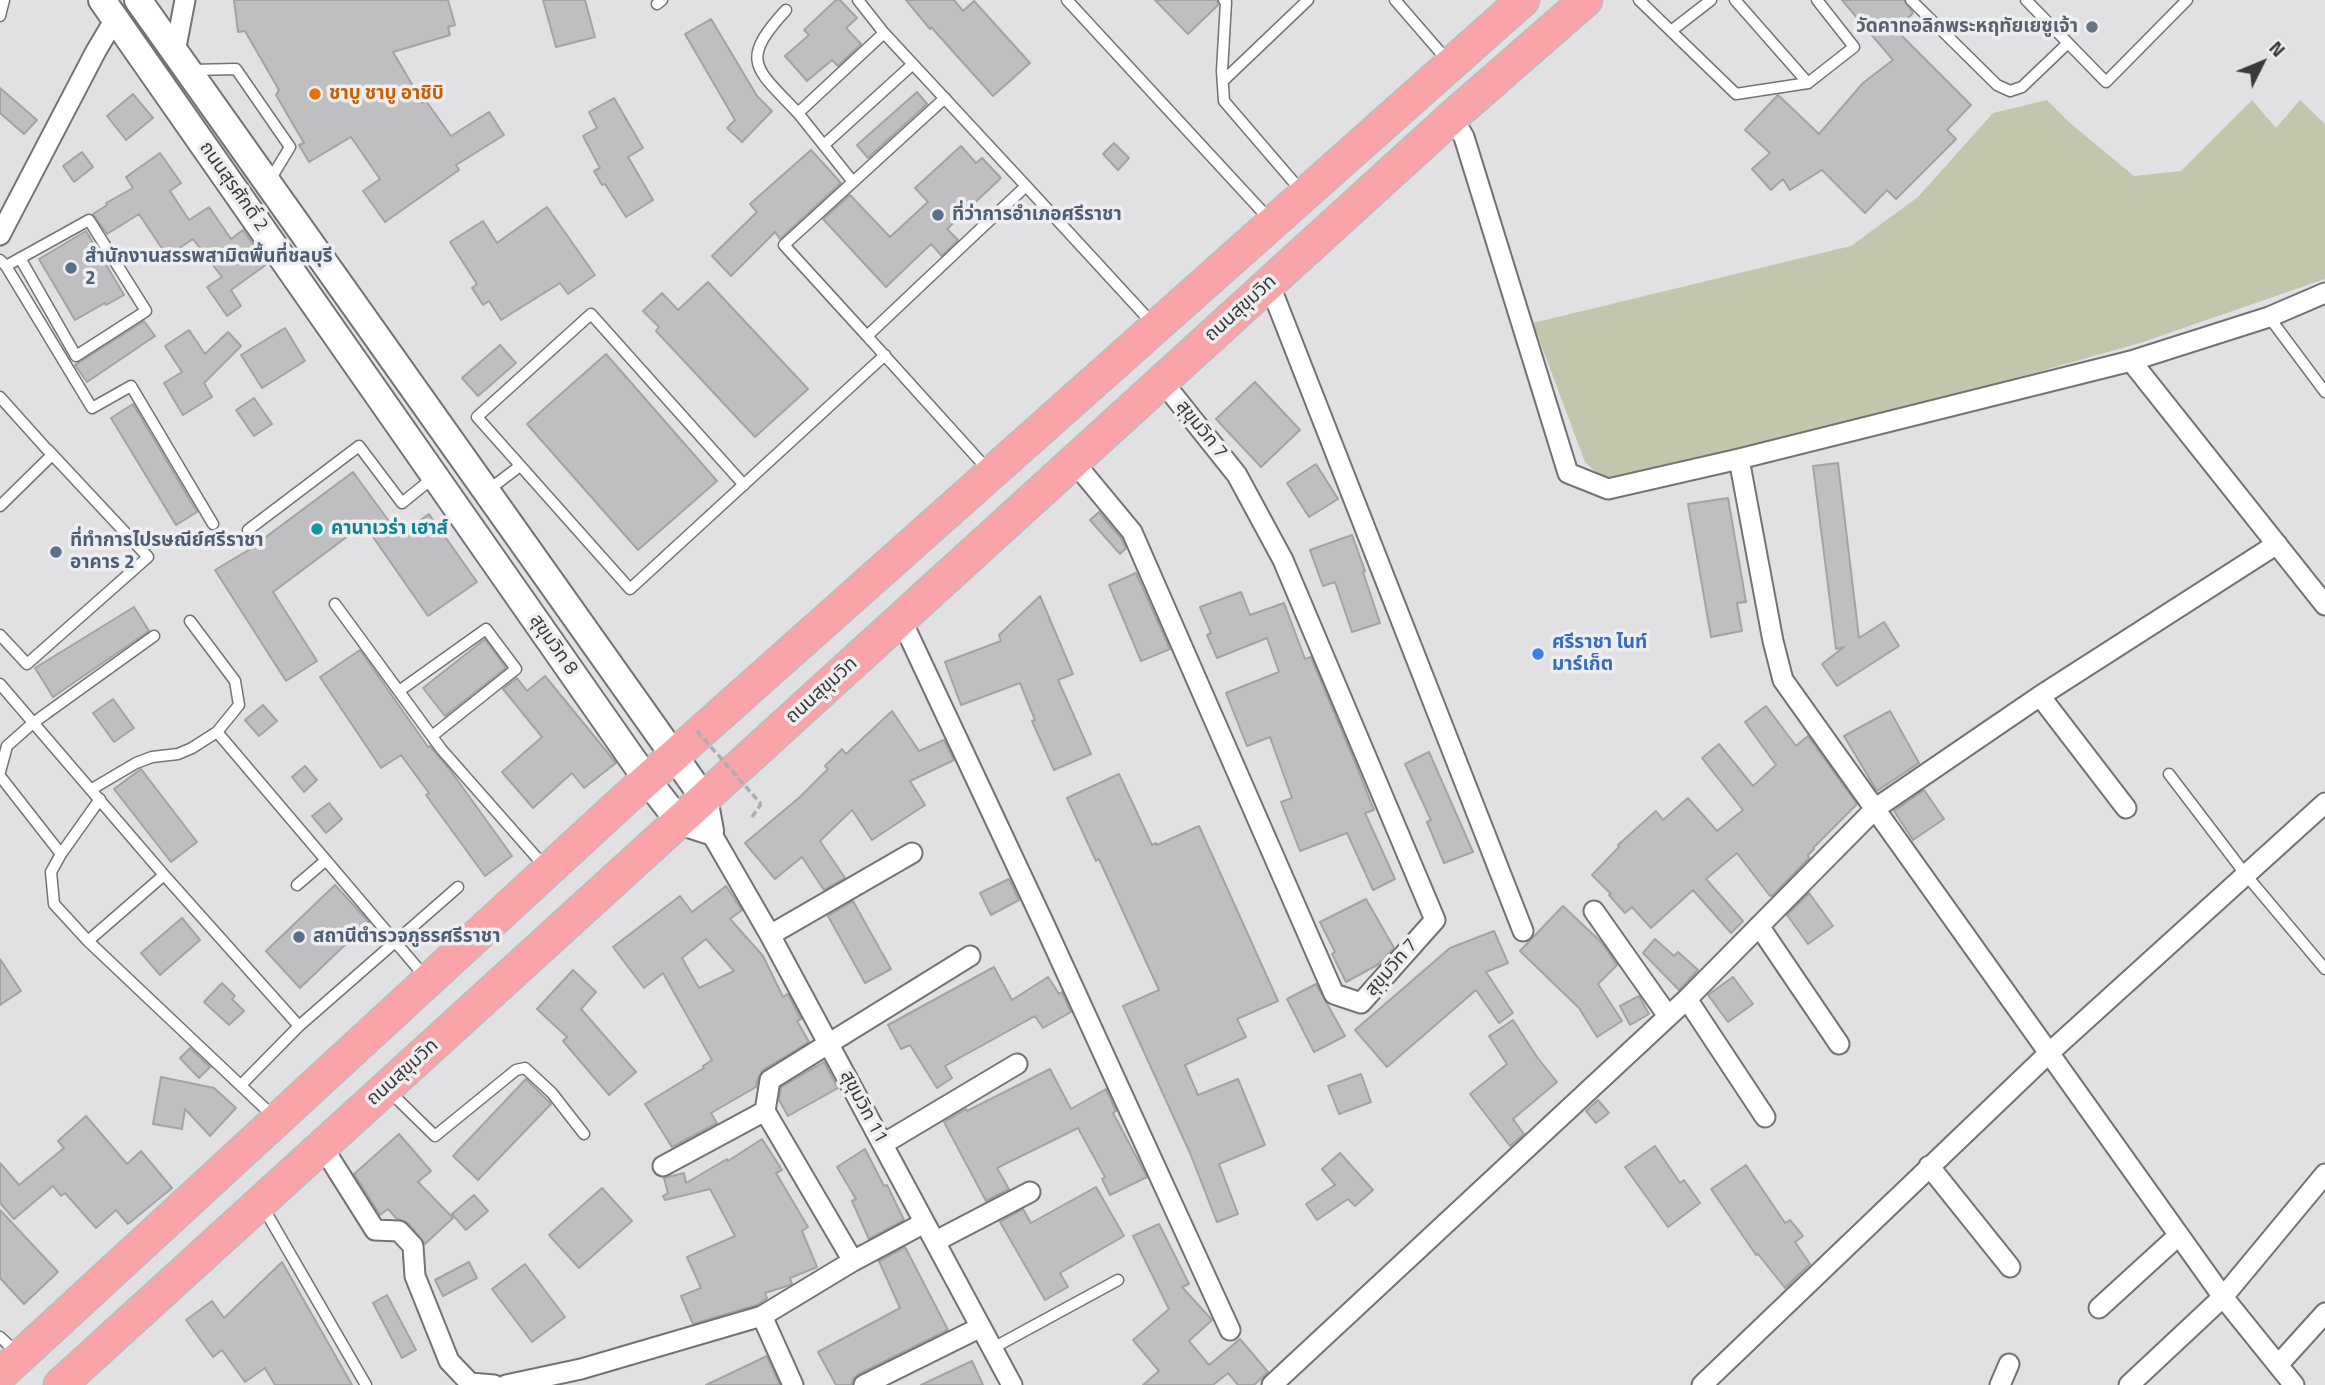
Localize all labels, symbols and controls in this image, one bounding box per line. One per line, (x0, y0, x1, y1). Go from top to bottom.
place label: วัดคาทอลิกพระหฤทัยเยซูเจ้า (1856, 16, 2078, 38)
marker: วัดคาทอลิกพระหฤทัยเยซูเจ้า (2084, 19, 2100, 35)
north arrow (2227, 28, 2297, 98)
text: N (2263, 34, 2293, 63)
place label: ชาบู ชาบู อาชิบิ (329, 83, 444, 105)
marker: ชาบู ชาบู อาชิบิ (307, 86, 323, 102)
street label: ถนนสุรศักดิ์ 2 (194, 138, 272, 236)
place label: ที่ว่าการอำเภอศรีราชา (952, 204, 1122, 226)
marker: ที่ว่าการอำเภอศรีราชา (930, 207, 946, 223)
place label: สำนักงานสรรพสามิตพื้นที่ชลบุรี 2 (85, 246, 333, 290)
marker: สำนักงานสรรพสามิตพื้นที่ชลบุรี 2 (63, 260, 79, 276)
street label: ถนนสุขุมวิท (1200, 271, 1282, 347)
street label: สุขุมวิท 7 (1171, 396, 1231, 464)
place label: คานาเวร่า เฮาส์ (331, 518, 448, 540)
marker: คานาเวร่า เฮาส์ (309, 521, 325, 537)
place label: ที่ทำการไปรษณีย์ศรีราชา อาคาร 2 (70, 530, 264, 574)
marker: ที่ทำการไปรษณีย์ศรีราชา อาคาร 2 (48, 544, 64, 560)
street label: สุขุมวิท 8 (524, 610, 582, 680)
place label: ศรีราชา ไนท์ มาร์เก็ต (1552, 632, 1647, 676)
marker: ศรีราชา ไนท์ มาร์เก็ต (1530, 646, 1546, 662)
street label: ถนนสุขุมวิท (781, 653, 863, 729)
place label: สถานีตำรวจภูธรศรีราชา (313, 926, 500, 948)
marker: สถานีตำรวจภูธรศรีราชา (291, 929, 307, 945)
street label: สุขุมวิท 7 (1361, 935, 1423, 1001)
street label: ถนนสุขุมวิท (362, 1035, 444, 1111)
street label: สุขุมวิท 11 (834, 1067, 892, 1147)

